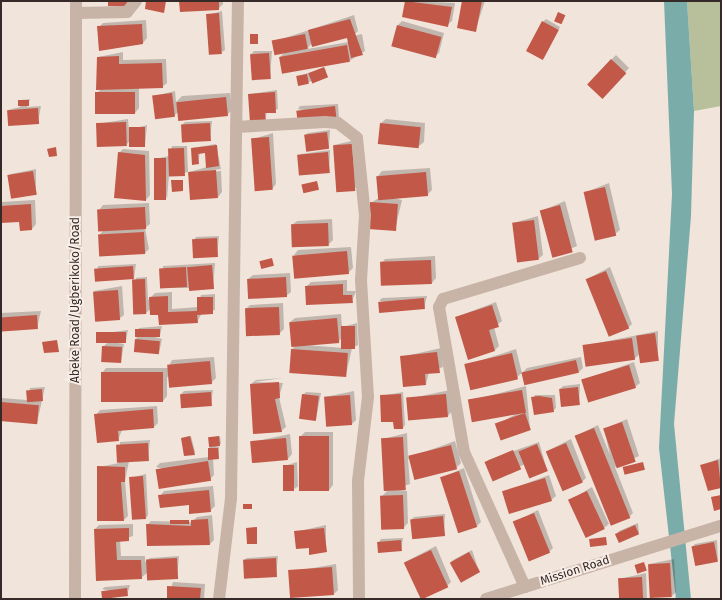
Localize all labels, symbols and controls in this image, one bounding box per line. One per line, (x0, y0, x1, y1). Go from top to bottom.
street label: Abeke Road/Ugberikoko/Road (69, 217, 83, 383)
street label: Mission Road (538, 553, 612, 589)

